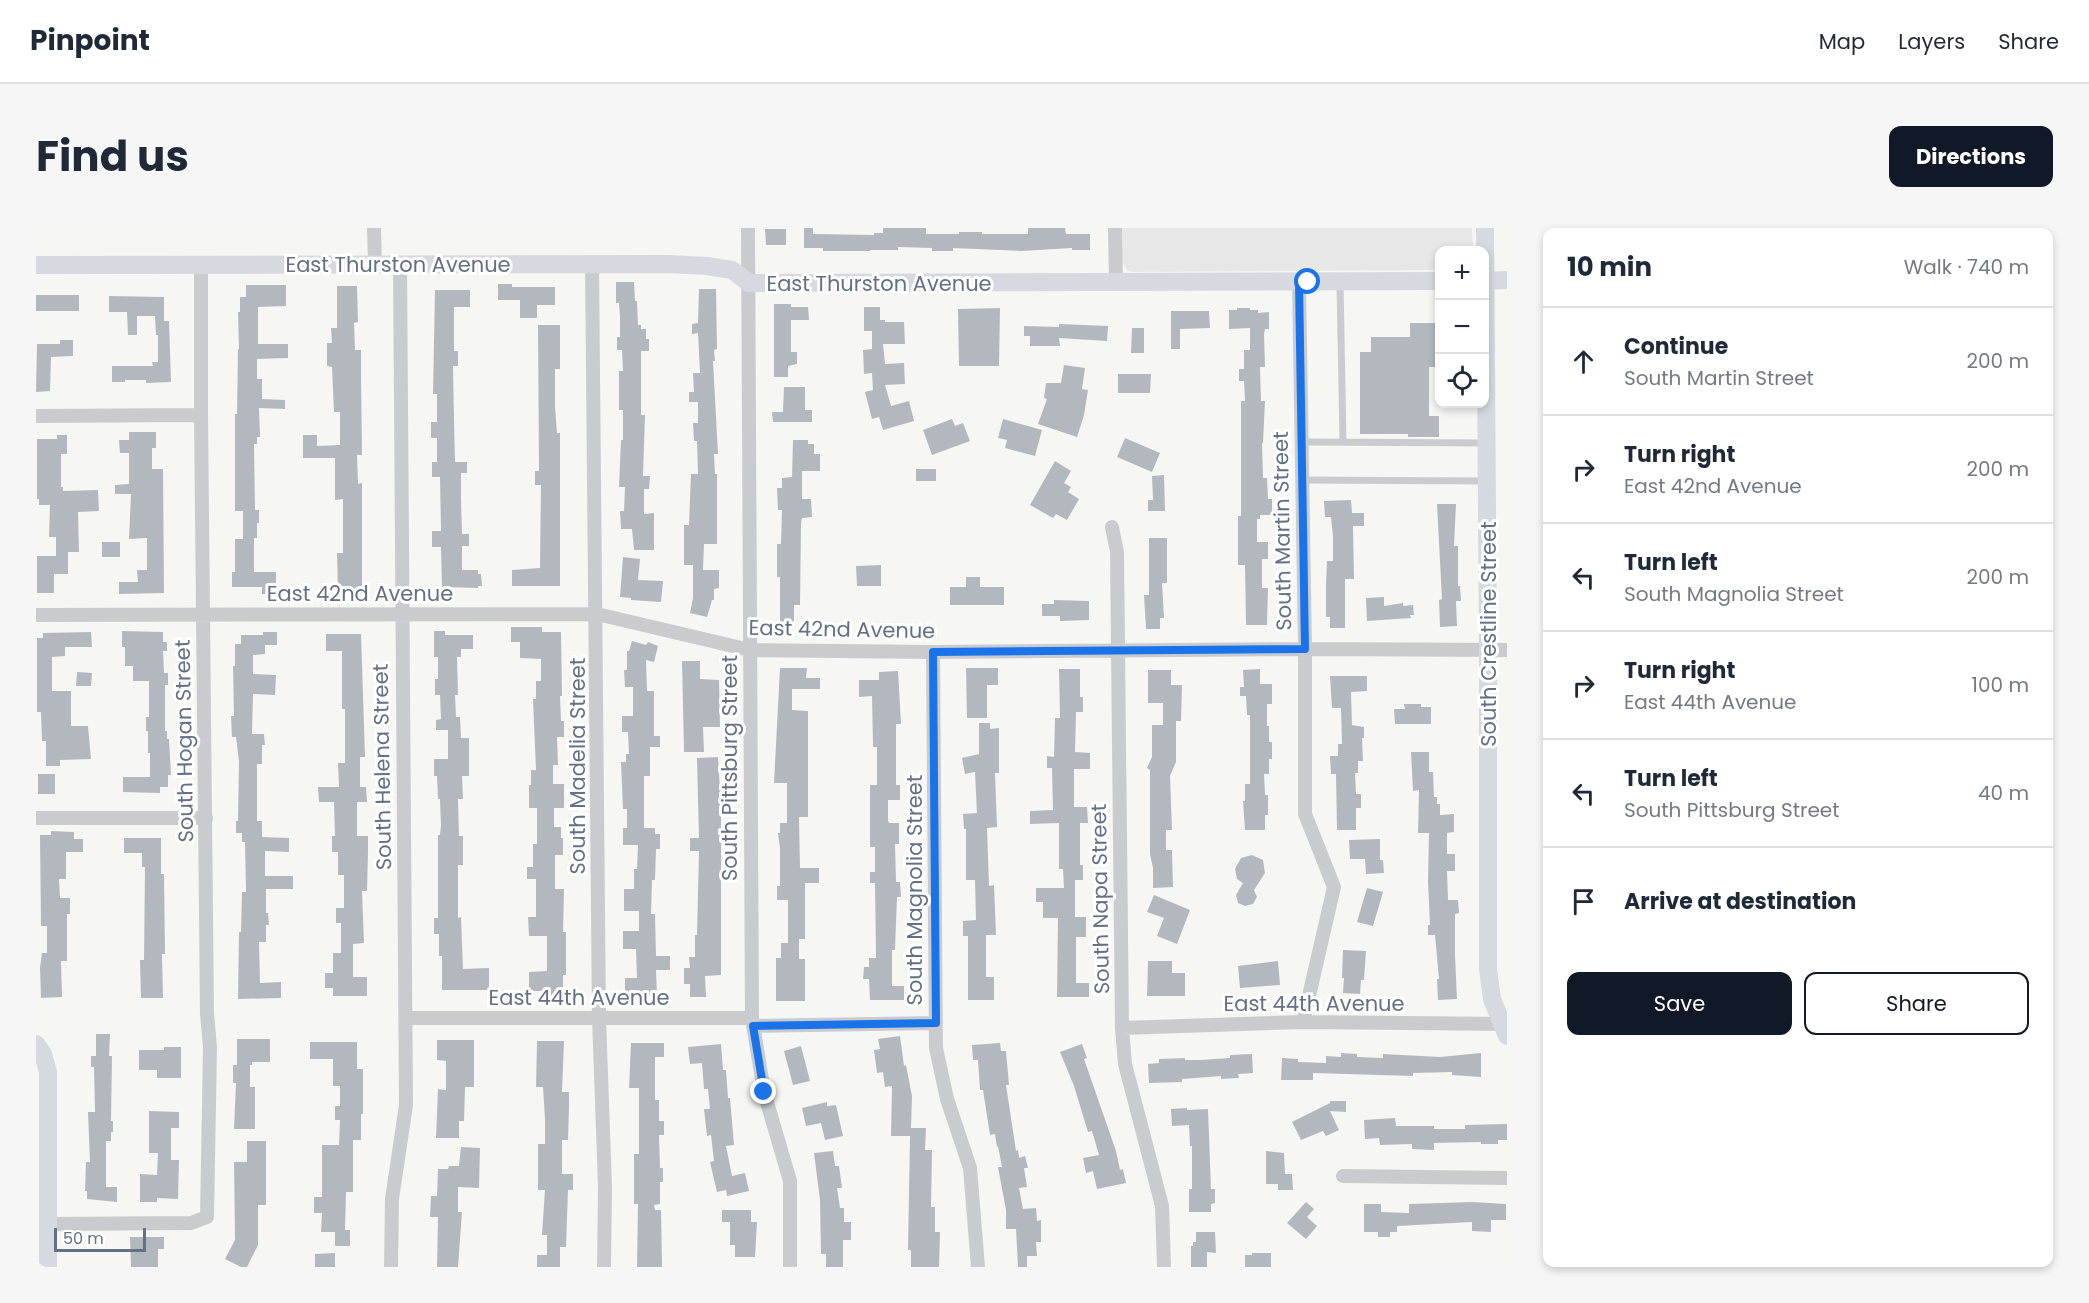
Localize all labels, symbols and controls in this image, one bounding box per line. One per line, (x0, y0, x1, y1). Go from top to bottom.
text: Pinpoint (30, 21, 150, 60)
text: Map (1819, 27, 1865, 56)
text: Layers (1898, 27, 1965, 56)
text: Share (1998, 27, 2059, 56)
button: Directions (1889, 126, 2053, 187)
text: Find us (36, 127, 189, 186)
map controls (1435, 246, 1489, 408)
button: + (1435, 246, 1489, 300)
text: 10 min (1567, 249, 1652, 285)
street label: East Thurston Avenue (285, 250, 511, 279)
text: Walk · 740 m (1904, 253, 2029, 281)
route start (1294, 268, 1320, 294)
street label: East Thurston Avenue (766, 269, 992, 298)
button: − (1435, 300, 1489, 354)
text: Continue (1624, 331, 1728, 362)
icon: ahead (1567, 345, 1600, 378)
text: 200 m (1966, 347, 2029, 375)
button: locate (1435, 354, 1489, 408)
text: South Martin Street (1624, 364, 1814, 392)
street label: South Martin Street (1266, 431, 1298, 631)
text: Turn right (1624, 439, 1735, 470)
icon: right (1567, 453, 1600, 486)
text: 200 m (1966, 455, 2029, 483)
text: East 42nd Avenue (1624, 472, 1802, 500)
street label: South Crestline Street (1474, 521, 1503, 747)
text: Turn left (1624, 547, 1718, 578)
icon: left (1567, 561, 1600, 594)
text: 200 m (1966, 563, 2029, 591)
street label: East 42nd Avenue (267, 579, 453, 608)
text: South Magnolia Street (1624, 580, 1844, 608)
street label: East 42nd Avenue (748, 613, 936, 645)
street label: South Hogan Street (168, 639, 200, 843)
street label: South Pittsburg Street (715, 655, 744, 881)
text: Turn right (1624, 655, 1735, 686)
street label: South Madelia Street (563, 657, 592, 875)
street label: South Helena Street (366, 664, 398, 870)
icon: right (1567, 669, 1600, 702)
text: 100 m (1972, 671, 2029, 699)
text: East 44th Avenue (1624, 688, 1797, 716)
text: Turn left (1624, 763, 1718, 794)
street label: South Magnolia Street (900, 775, 929, 1005)
icon: left (1567, 777, 1600, 810)
text: 40 m (1978, 779, 2029, 807)
text: South Pittsburg Street (1624, 796, 1839, 824)
street label: South Napa Street (1084, 804, 1116, 994)
icon: arrive (1567, 885, 1600, 918)
text: Arrive at destination (1624, 886, 1856, 917)
button: Save (1567, 972, 1792, 1035)
button: Share (1804, 972, 2029, 1035)
street label: East 44th Avenue (488, 983, 670, 1012)
street label: East 44th Avenue (1223, 989, 1405, 1018)
route end (750, 1078, 776, 1104)
scale bar (54, 1225, 146, 1252)
text: 50 m (63, 1227, 104, 1250)

